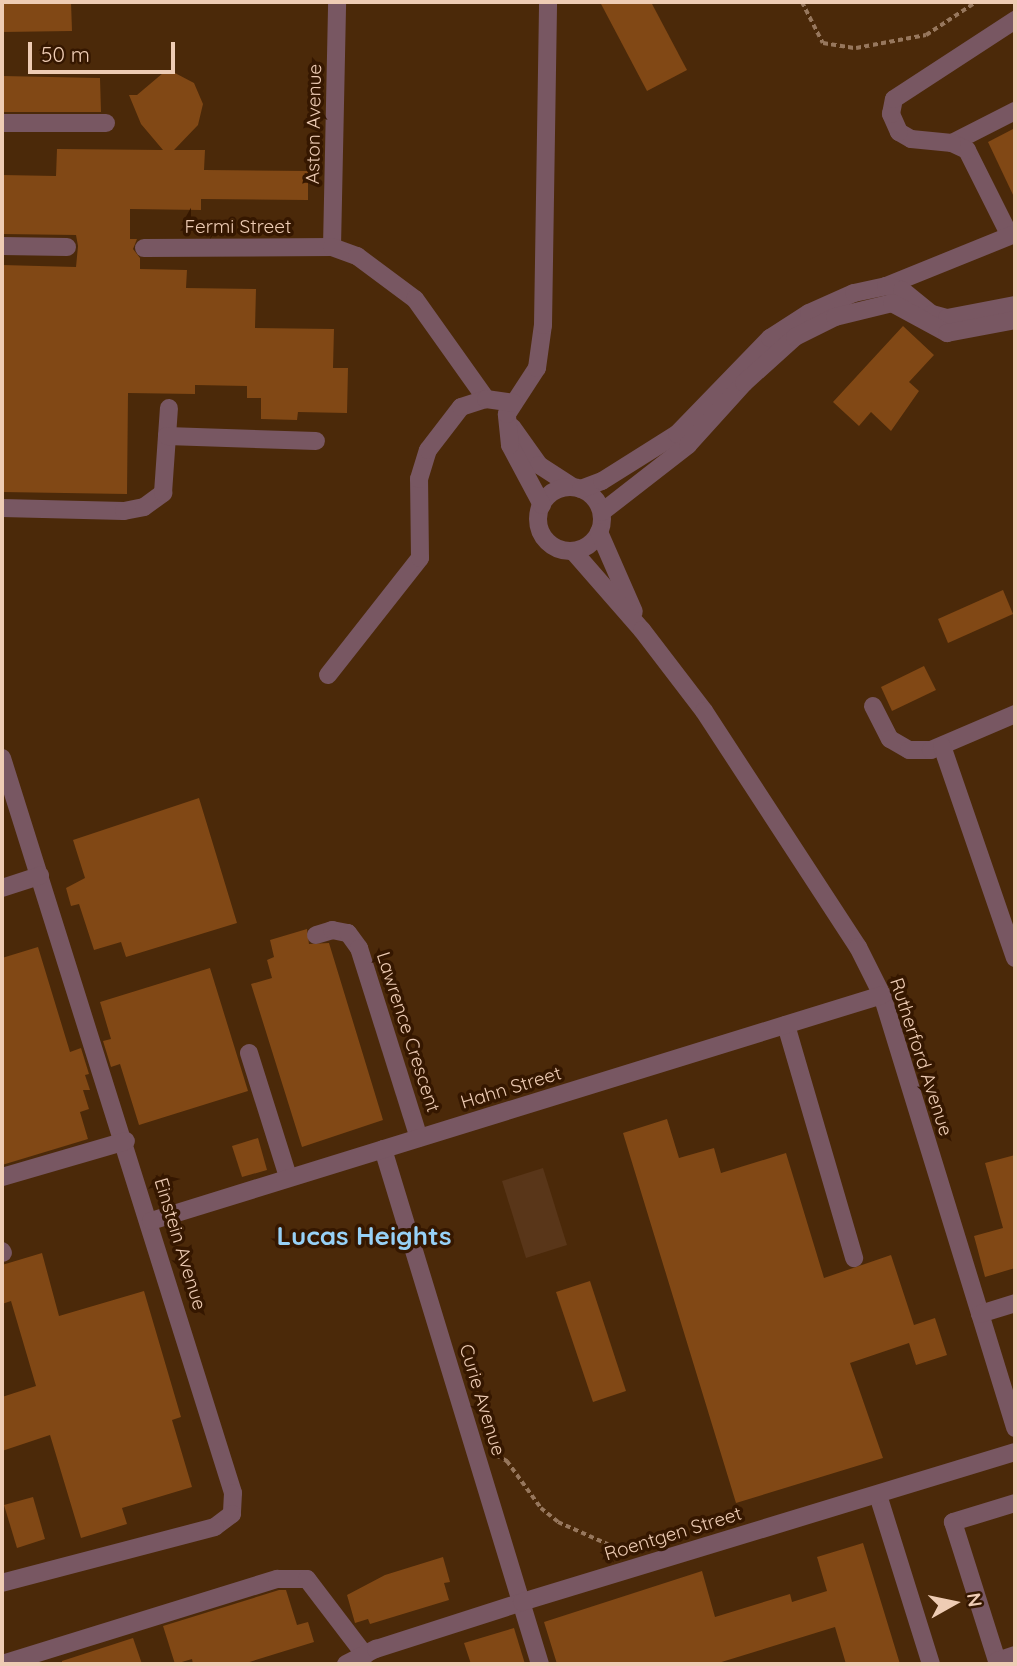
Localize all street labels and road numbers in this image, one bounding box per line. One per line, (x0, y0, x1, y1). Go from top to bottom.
street label: Aston Avenue (302, 64, 326, 184)
street label: Fermi Street (184, 216, 292, 238)
street label: Lawrence Crescent (371, 949, 445, 1115)
street label: Rutherford Avenue (885, 975, 957, 1139)
street label: Hahn Street (458, 1062, 564, 1114)
street label: Einstein Avenue (149, 1175, 211, 1313)
street label: Curie Avenue (454, 1341, 510, 1459)
street label: Roentgen Street (602, 1502, 744, 1566)

